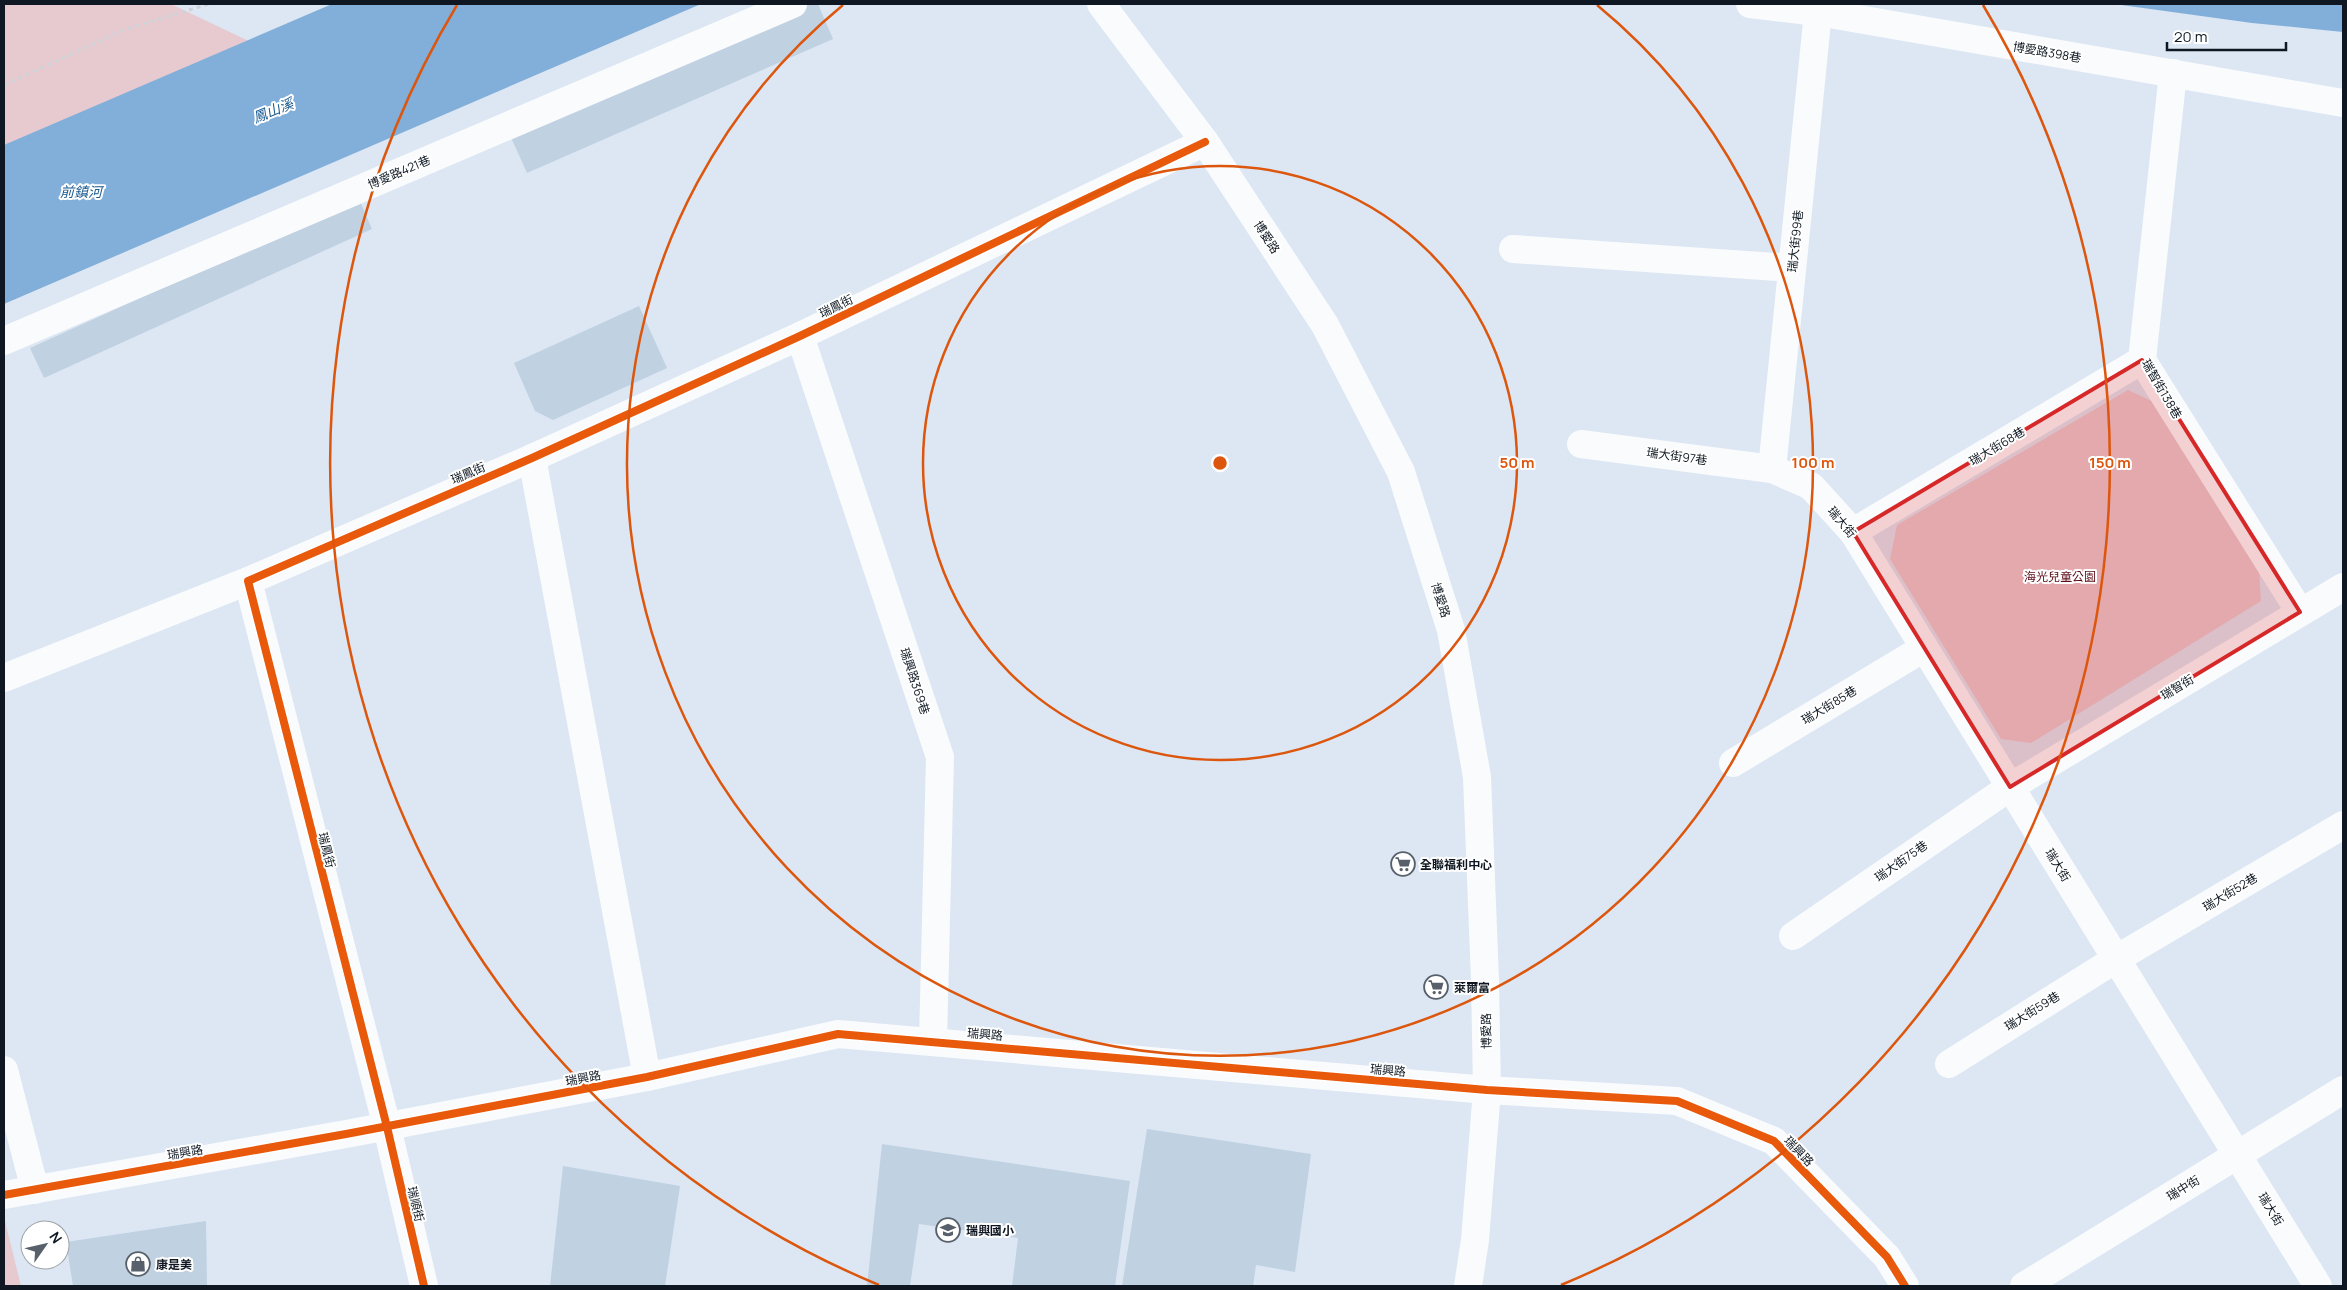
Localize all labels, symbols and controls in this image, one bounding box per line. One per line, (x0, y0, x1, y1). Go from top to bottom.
scale bar (2167, 20, 2286, 52)
text: 20 m (2174, 26, 2207, 47)
street label: 博愛路398巷 (2012, 38, 2082, 66)
water label: 鳳山溪 (250, 93, 298, 127)
street label: 博愛路421巷 (365, 151, 433, 193)
water label: 前鎮河 (60, 182, 105, 201)
street label: 瑞大街99巷 (1783, 209, 1807, 273)
street label: 博愛路 (1250, 217, 1284, 257)
street label: 瑞鳳街 (816, 290, 856, 322)
street label: 瑞智街138巷 (2138, 356, 2186, 422)
street label: 瑞大街68巷 (1966, 423, 2028, 469)
street label: 瑞大街97巷 (1645, 443, 1709, 469)
text: 50 m (1499, 452, 1535, 473)
text: 100 m (1792, 452, 1834, 473)
text: 150 m (2089, 452, 2131, 473)
centre of rings (1211, 454, 1229, 472)
street label: 瑞鳳街 (448, 458, 488, 488)
street label: 瑞大街 (1824, 503, 1860, 541)
park label: 海光兒童公園 (2024, 568, 2096, 585)
street label: 博愛路 (1427, 580, 1455, 620)
street label: 瑞興路369巷 (896, 645, 934, 717)
street label: 瑞智街 (2157, 670, 2197, 704)
street label: 瑞大街85巷 (1798, 682, 1860, 728)
street label: 瑞鳳街 (314, 830, 340, 870)
street label: 瑞大街75巷 (1871, 837, 1931, 885)
street label: 瑞大街 (2041, 845, 2075, 885)
supermarket icon: 全聯福利中心 (1390, 851, 1416, 877)
place label: 全聯福利中心 (1420, 856, 1492, 873)
street label: 瑞大街52巷 (2199, 869, 2261, 915)
supermarket icon: 萊爾富 (1423, 974, 1449, 1000)
place label: 萊爾富 (1454, 979, 1490, 996)
street label: 瑞大街59巷 (2001, 987, 2063, 1035)
street label: 博愛路 (1477, 1013, 1495, 1049)
street label: 瑞興路 (966, 1024, 1004, 1044)
street label: 瑞興路 (1369, 1060, 1407, 1080)
street label: 瑞興路 (564, 1066, 602, 1090)
street label: 瑞興路 (1780, 1132, 1818, 1170)
street label: 瑞興路 (166, 1141, 204, 1163)
street label: 瑞中街 (2163, 1171, 2203, 1205)
street label: 瑞順街 (404, 1185, 428, 1223)
street label: 瑞大街 (2254, 1189, 2288, 1229)
school or university icon: 瑞興國小 (935, 1217, 961, 1243)
north arrow (20, 1220, 70, 1270)
place label: 瑞興國小 (966, 1222, 1014, 1239)
text: N (46, 1228, 67, 1247)
shop icon: 康是美 (125, 1251, 151, 1277)
place label: 康是美 (156, 1256, 192, 1273)

